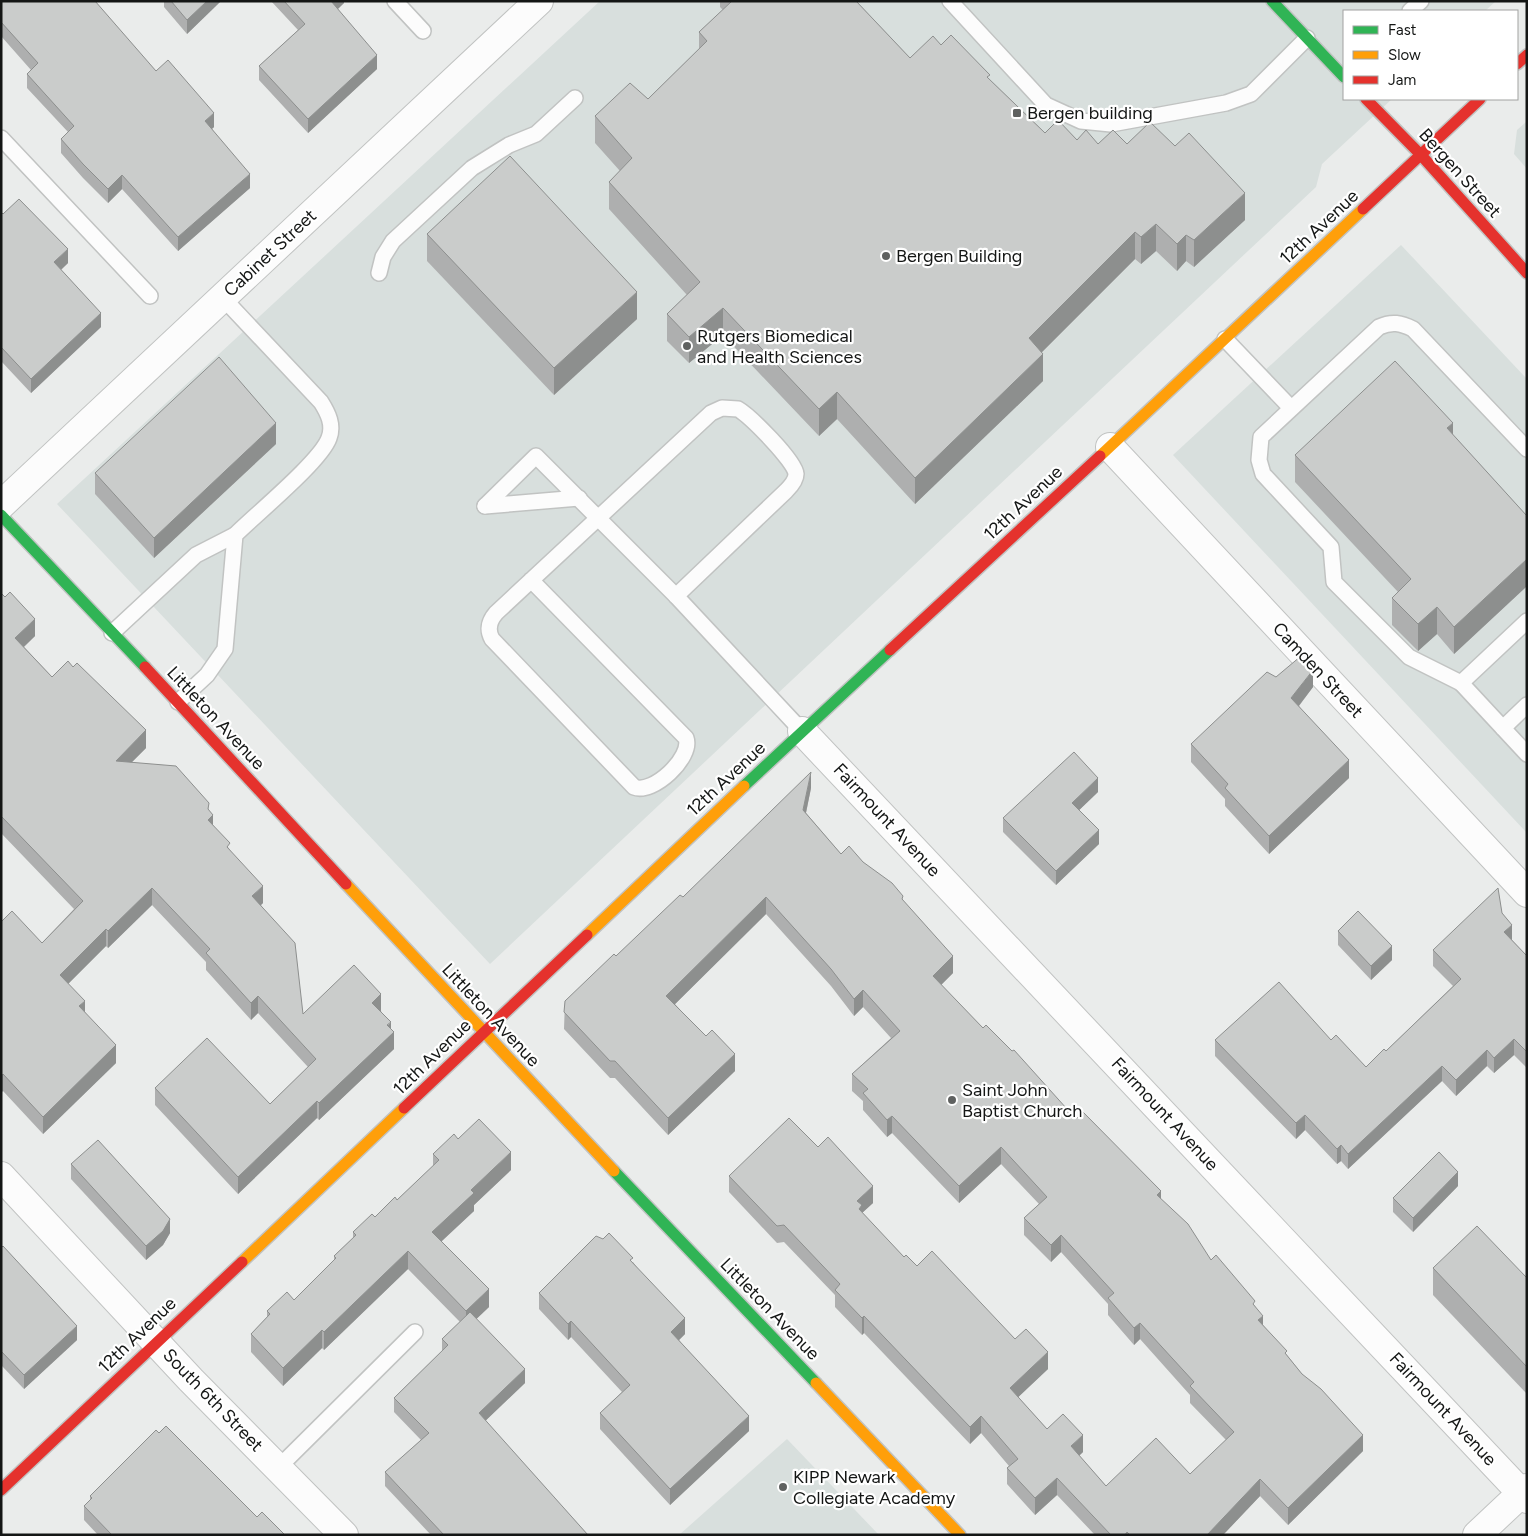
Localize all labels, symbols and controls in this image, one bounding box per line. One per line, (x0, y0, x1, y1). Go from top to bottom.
legend (1343, 10, 1518, 100)
text: Fast (1388, 21, 1417, 39)
text: Slow (1388, 46, 1421, 64)
text: Jam (1388, 71, 1416, 89)
place label: Bergen building (1027, 102, 1153, 124)
marker: Bergen building (1011, 107, 1023, 119)
street label: Bergen Street (1414, 124, 1506, 222)
street label: 12th Avenue (1275, 185, 1363, 269)
street label: Cabinet Street (219, 204, 321, 301)
place label: Bergen Building (896, 245, 1022, 267)
marker: Bergen Building (880, 250, 892, 262)
place label: Rutgers Biomedical and Health Sciences (697, 325, 862, 368)
marker: Rutgers Biomedical and Health Sciences (681, 340, 693, 352)
street label: 12th Avenue (979, 461, 1067, 545)
street label: Camden Street (1268, 618, 1368, 723)
street label: Littleton Avenue (162, 662, 270, 774)
street label: 12th Avenue (682, 737, 770, 821)
street label: Fairmount Avenue (829, 759, 945, 881)
street label: Littleton Avenue (437, 959, 545, 1071)
street label: 12th Avenue (389, 1014, 476, 1100)
street label: Fairmount Avenue (1107, 1053, 1223, 1175)
place label: Saint John Baptist Church (962, 1079, 1082, 1122)
marker: Saint John Baptist Church (946, 1094, 958, 1106)
street label: Littleton Avenue (716, 1253, 824, 1365)
street label: 12th Avenue (94, 1292, 181, 1378)
street label: South 6th Street (158, 1344, 268, 1456)
street label: Fairmount Avenue (1385, 1348, 1501, 1470)
place label: KIPP Newark Collegiate Academy (793, 1466, 956, 1509)
marker: KIPP Newark Collegiate Academy (777, 1481, 789, 1493)

